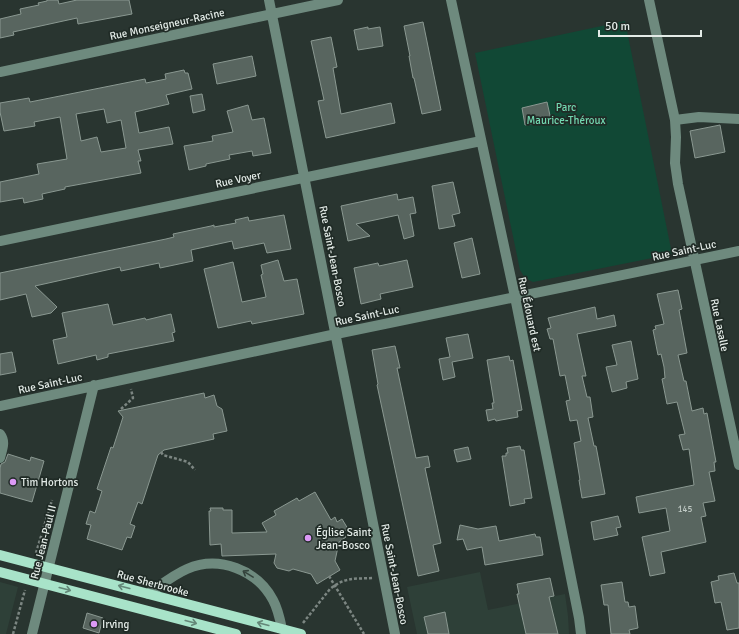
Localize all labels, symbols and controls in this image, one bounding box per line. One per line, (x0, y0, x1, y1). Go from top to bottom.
street label: Rue Monseigneur-Racine (108, 6, 226, 43)
scale bar (599, 12, 701, 38)
text: 50 m (605, 19, 630, 34)
park label: Parc Maurice-Théroux (526, 101, 606, 127)
street label: Rue Voyer (214, 168, 262, 191)
street label: Rue Saint-Jean-Bosco (316, 205, 349, 308)
street label: Rue Saint-Luc (651, 237, 717, 264)
street label: Rue Édouard est (515, 275, 545, 353)
street label: Rue Lasalle (708, 298, 731, 353)
street label: Rue Saint-Luc (334, 302, 400, 329)
street label: Rue Saint-Luc (17, 370, 83, 397)
place label: Tim Hortons (21, 476, 78, 489)
marker: Tim Hortons (8, 477, 18, 487)
street label: Rue Jean-Paul II (28, 504, 59, 580)
house number: 145 (678, 504, 692, 515)
street label: Rue Saint-Jean-Bosco (378, 523, 411, 626)
place label: Église Saint Jean-Bosco (316, 525, 371, 552)
marker: Église Saint Jean-Bosco (303, 533, 313, 543)
street label: Rue Sherbrooke (116, 568, 190, 599)
one-way arrow (243, 570, 254, 578)
one-way arrow (117, 583, 130, 591)
one-way arrow (58, 586, 71, 593)
place label: Irving (102, 618, 129, 631)
marker: Irving (89, 619, 99, 629)
one-way arrow (184, 619, 197, 626)
one-way arrow (257, 620, 270, 627)

